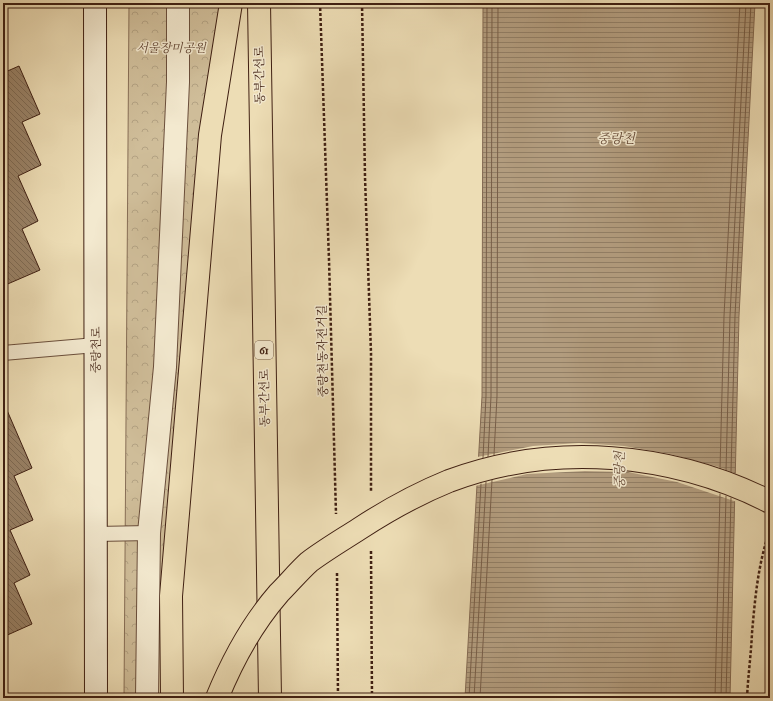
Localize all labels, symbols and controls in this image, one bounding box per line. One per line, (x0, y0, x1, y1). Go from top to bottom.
park label: 서울장미공원 (136, 41, 207, 56)
street label: 동부간선로 (252, 45, 268, 104)
water label: 중랑천 (597, 131, 636, 147)
street label: 중랑천동자전거길 (315, 305, 331, 397)
street label: 중랑천로 (89, 326, 104, 373)
road number: 61 (255, 341, 273, 359)
street label: 동부간선로 (257, 368, 273, 427)
water label: 중랑천 (612, 450, 628, 489)

